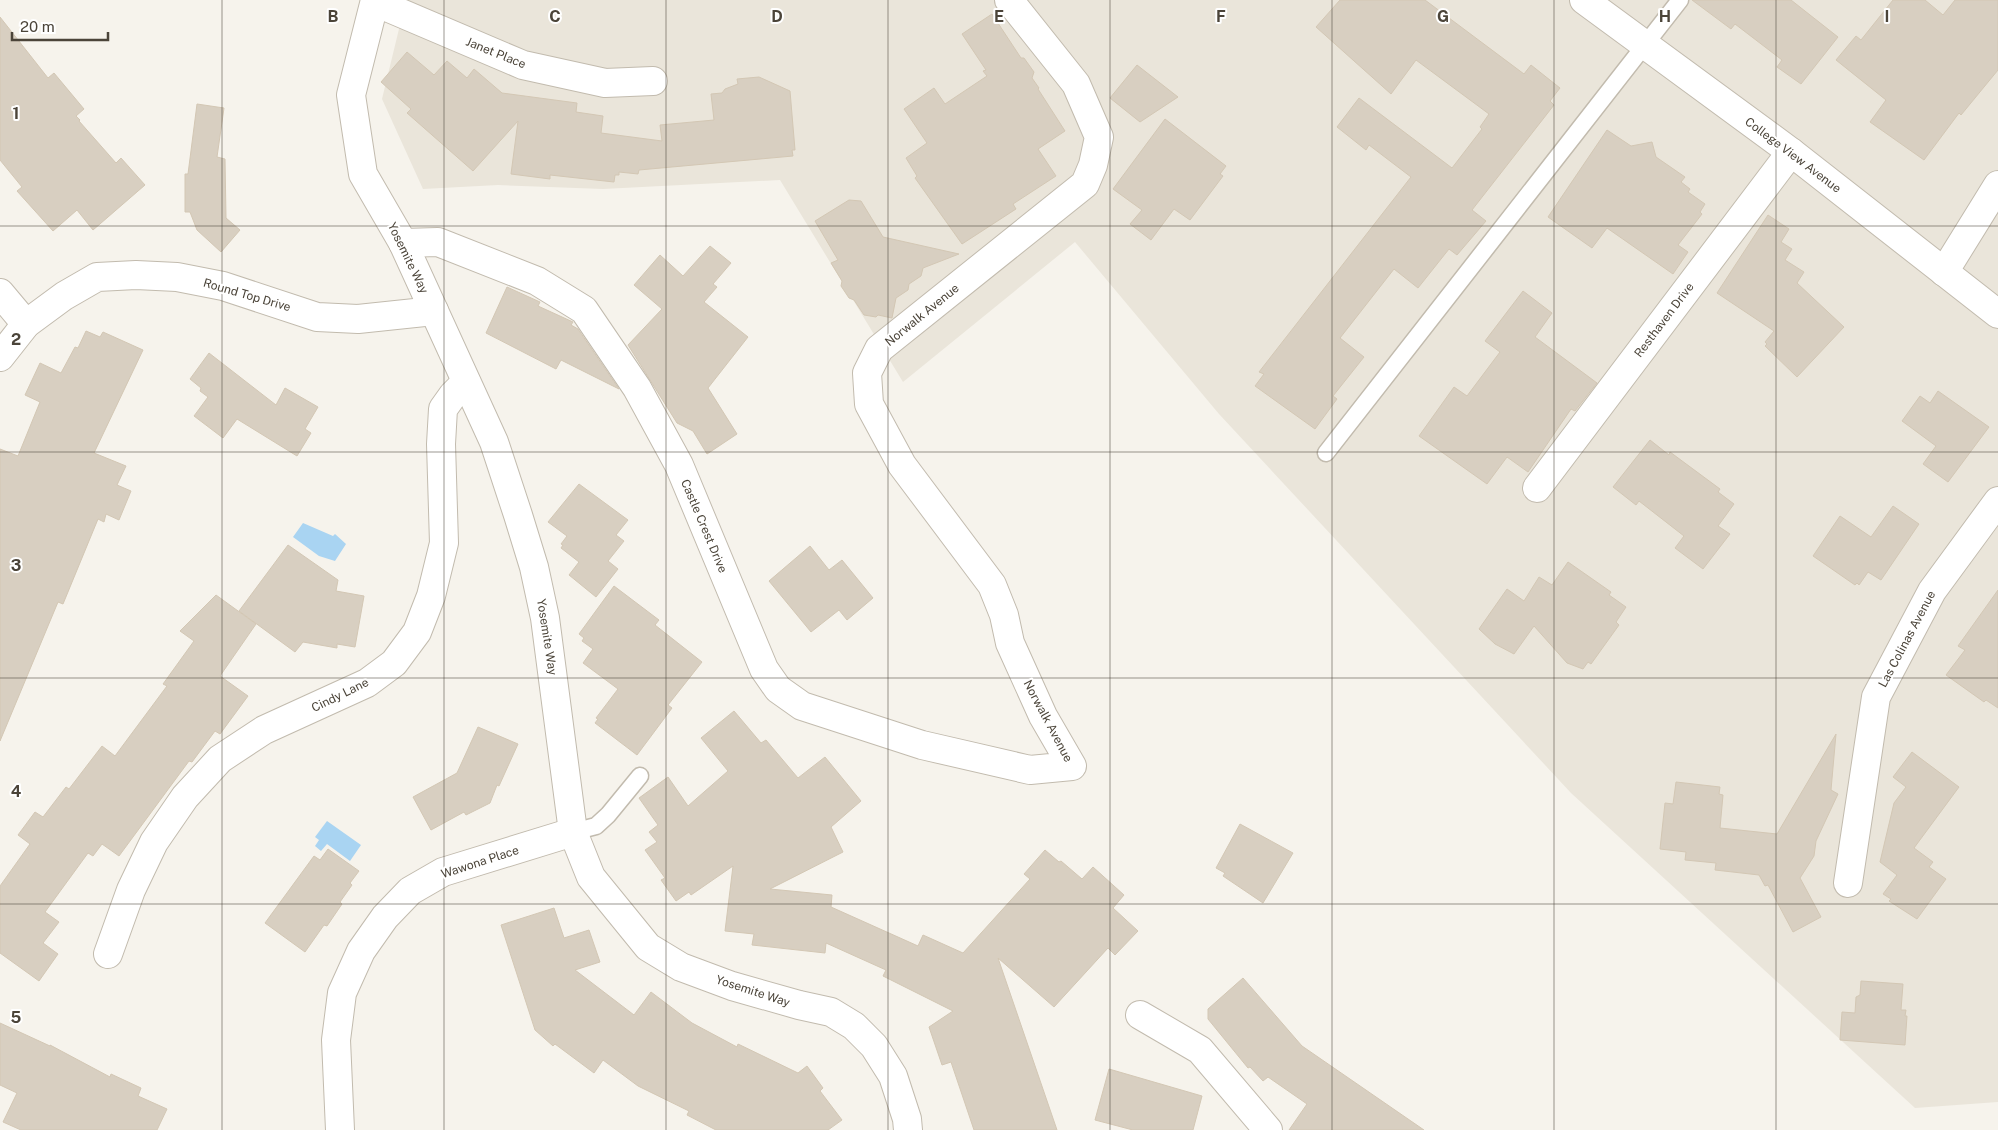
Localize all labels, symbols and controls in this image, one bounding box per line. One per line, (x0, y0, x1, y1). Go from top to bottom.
text: B (328, 7, 339, 26)
text: C (549, 7, 561, 26)
text: D (771, 7, 783, 26)
text: E (994, 7, 1004, 26)
text: F (1216, 7, 1226, 26)
text: G (1437, 7, 1449, 26)
text: H (1659, 7, 1671, 26)
text: I (1885, 7, 1889, 26)
scale bar (12, 10, 109, 42)
text: 20 m (20, 18, 55, 35)
street label: Janet Place (464, 35, 528, 71)
text: 1 (13, 104, 19, 123)
street label: College View Avenue (1742, 114, 1844, 196)
street label: Yosemite Way (385, 220, 431, 296)
street label: Round Top Drive (202, 276, 293, 314)
street label: Resthaven Drive (1631, 280, 1697, 360)
street label: Norwalk Avenue (882, 281, 962, 349)
text: 2 (11, 330, 21, 349)
street label: Castle Crest Drive (678, 477, 730, 575)
text: 3 (11, 556, 21, 575)
street label: Las Colinas Avenue (1876, 588, 1939, 690)
street label: Yosemite Way (534, 598, 560, 677)
street label: Cindy Lane (309, 675, 371, 715)
street label: Norwalk Avenue (1020, 678, 1076, 765)
text: 4 (11, 782, 22, 801)
street label: Wawona Place (439, 843, 521, 881)
street label: Yosemite Way (714, 972, 792, 1010)
text: 5 (11, 1008, 22, 1027)

